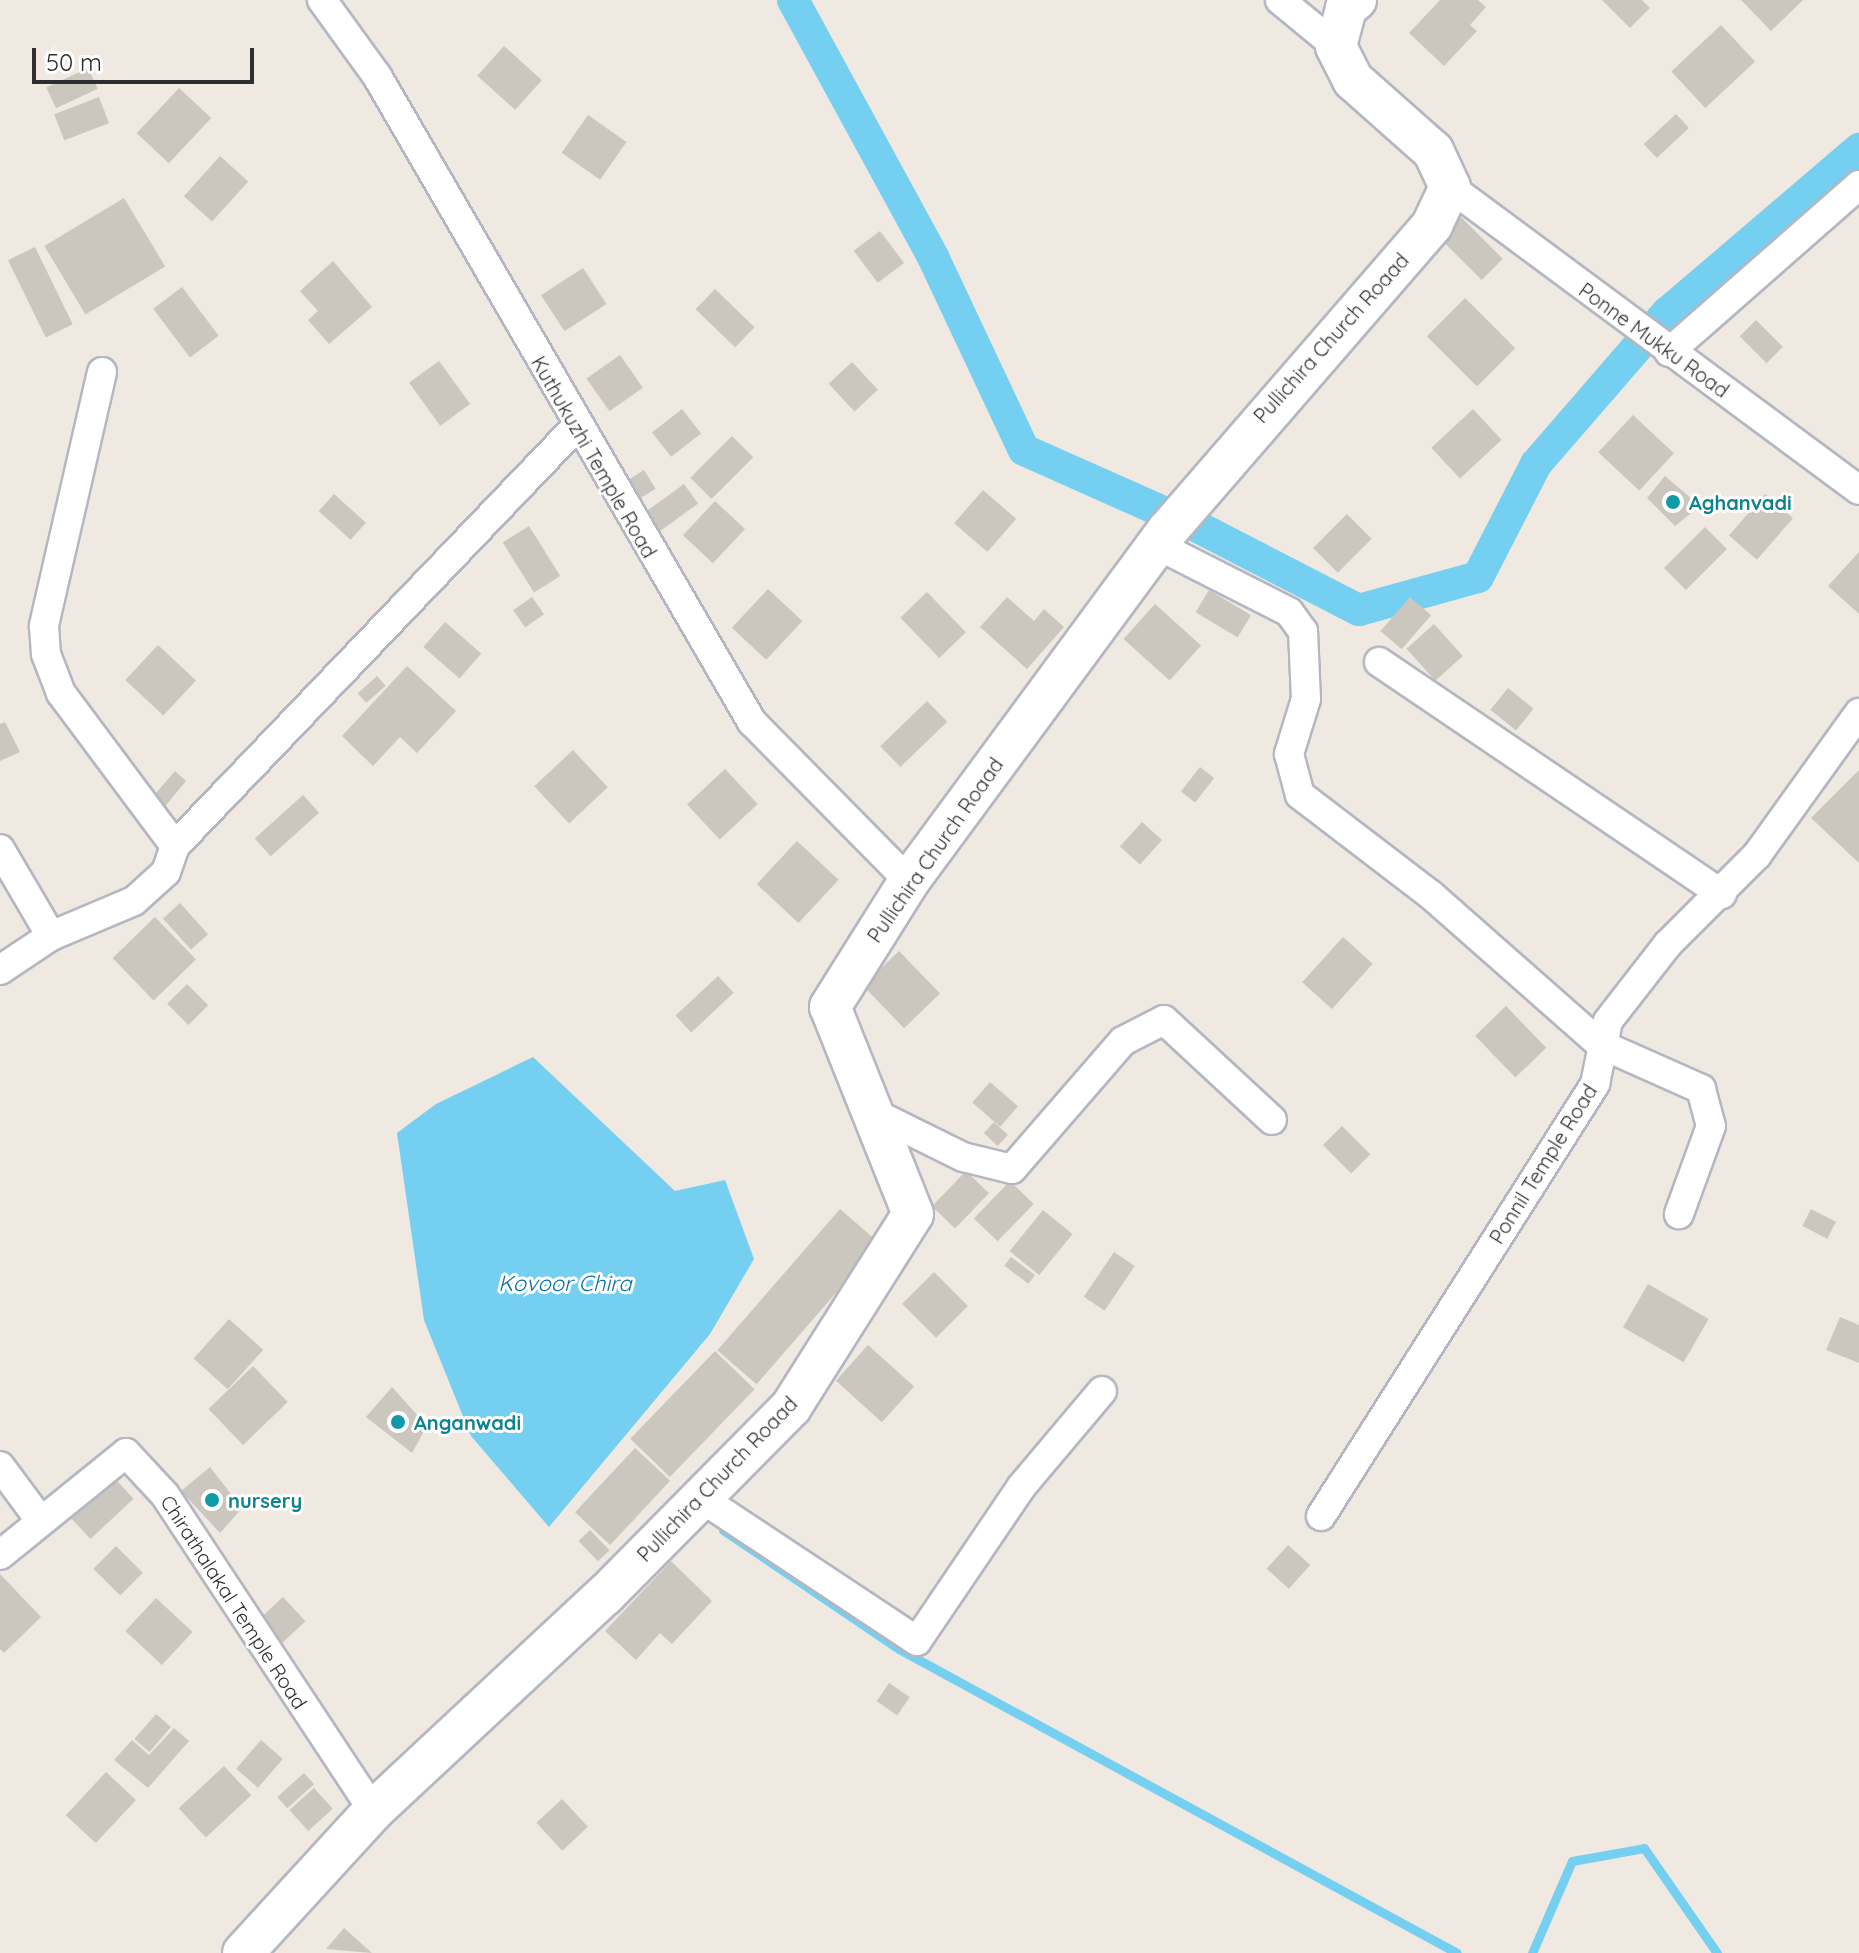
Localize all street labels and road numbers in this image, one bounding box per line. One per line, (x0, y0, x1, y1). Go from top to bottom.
street label: Pullichira Church Roaad (1249, 248, 1413, 428)
street label: Ponne Mukku Road (1574, 278, 1734, 402)
street label: Kuthukuzhi Temple Road (526, 352, 662, 562)
street label: Pullichira Church Roaad (862, 753, 1008, 947)
street label: Ponnil Temple Road (1484, 1080, 1602, 1248)
street label: Pullichira Church Roaad (632, 1392, 802, 1566)
street label: Chirathalakal Temple Road (156, 1491, 312, 1713)

